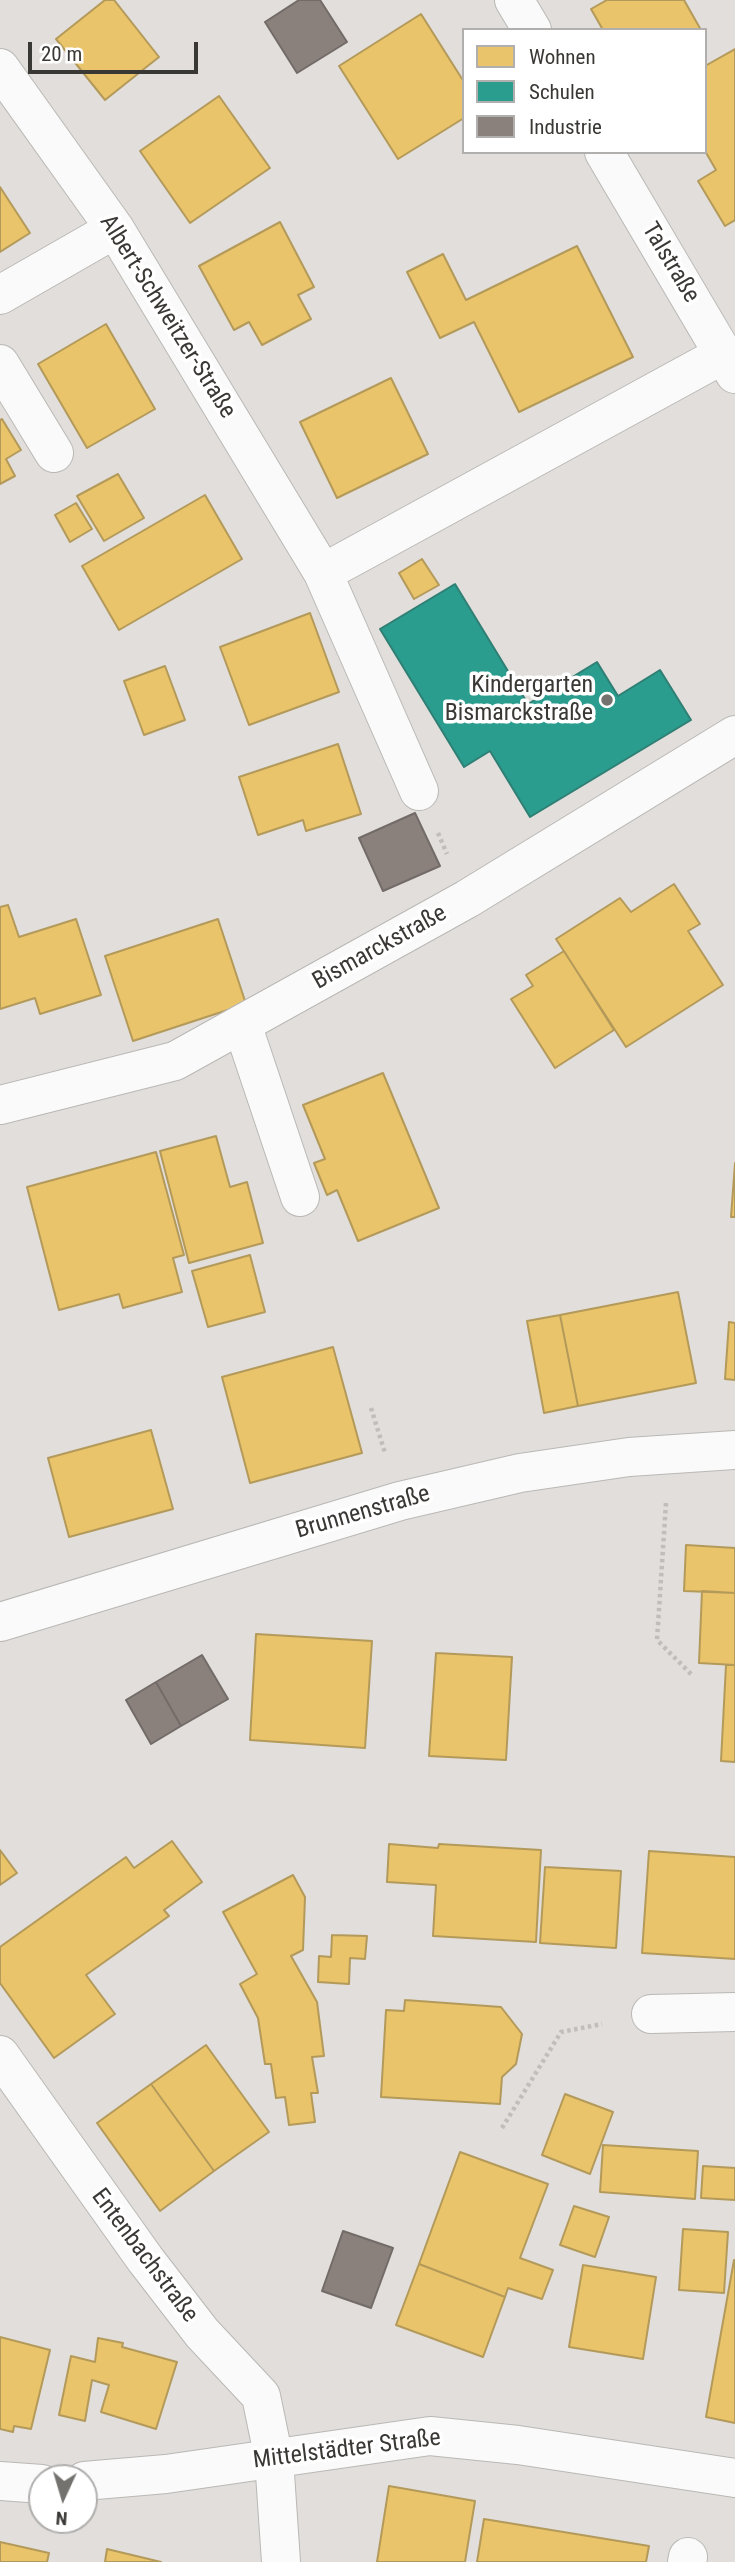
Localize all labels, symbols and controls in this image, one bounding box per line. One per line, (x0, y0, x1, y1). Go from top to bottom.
scale bar (32, 28, 201, 72)
legend (462, 28, 707, 154)
text: 20 m (41, 42, 82, 66)
text: Wohnen (529, 45, 596, 69)
text: Schulen (529, 80, 595, 104)
text: Industrie (529, 115, 602, 139)
street label: Albert-Schweitzer-Straße (93, 210, 241, 424)
street label: Talstraße (635, 218, 705, 308)
place label: Kindergarten Bismarckstraße (445, 672, 593, 728)
marker: Kindergarten Bismarckstraße (599, 692, 615, 708)
street label: Bismarckstraße (308, 899, 452, 997)
street label: Brunnenstraße (293, 1480, 433, 1546)
street label: Entenbachstraße (84, 2184, 204, 2328)
street label: Mittelstädter Straße (252, 2424, 442, 2476)
north arrow (28, 2464, 98, 2534)
text: N (55, 2507, 68, 2530)

